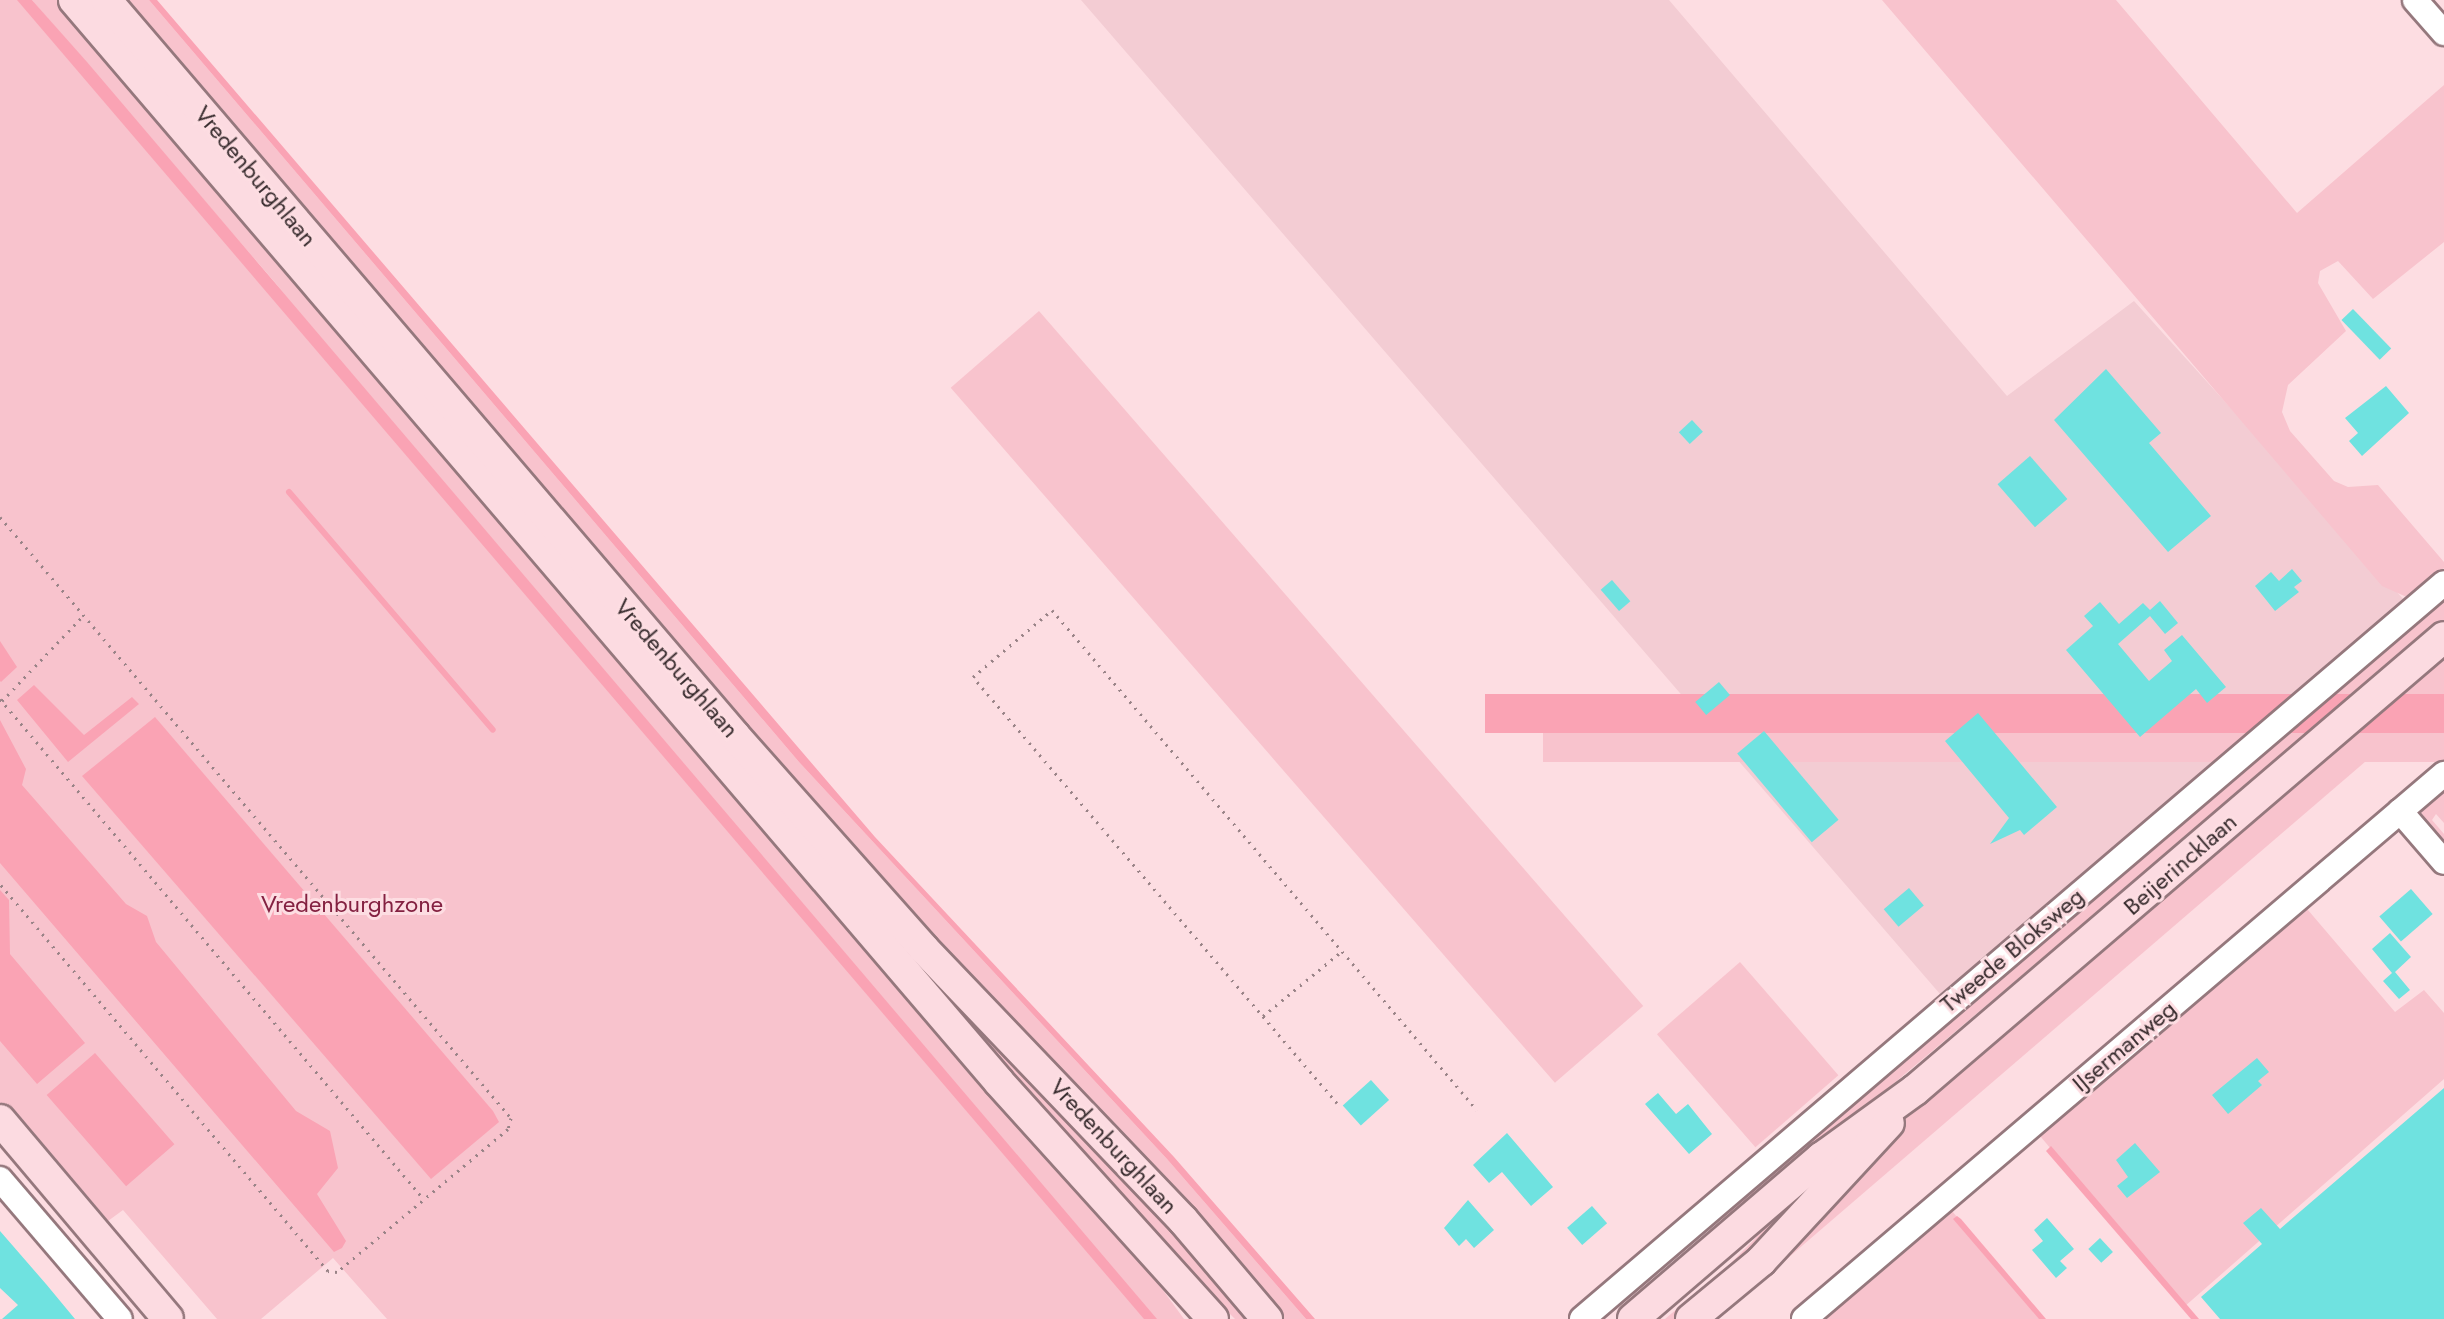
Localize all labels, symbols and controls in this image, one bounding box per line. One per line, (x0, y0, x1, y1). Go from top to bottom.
street label: Vredenburghlaan (189, 100, 323, 252)
street label: Vredenburghlaan (609, 593, 745, 743)
street label: Beijerincklaan (2117, 807, 2243, 921)
street label: Tweede Bloksweg (1934, 882, 2090, 1018)
park label: Vredenburghzone (261, 890, 443, 918)
street label: IJsermanweg (2066, 994, 2182, 1098)
street label: Vredenburghlaan (1044, 1072, 1184, 1220)

